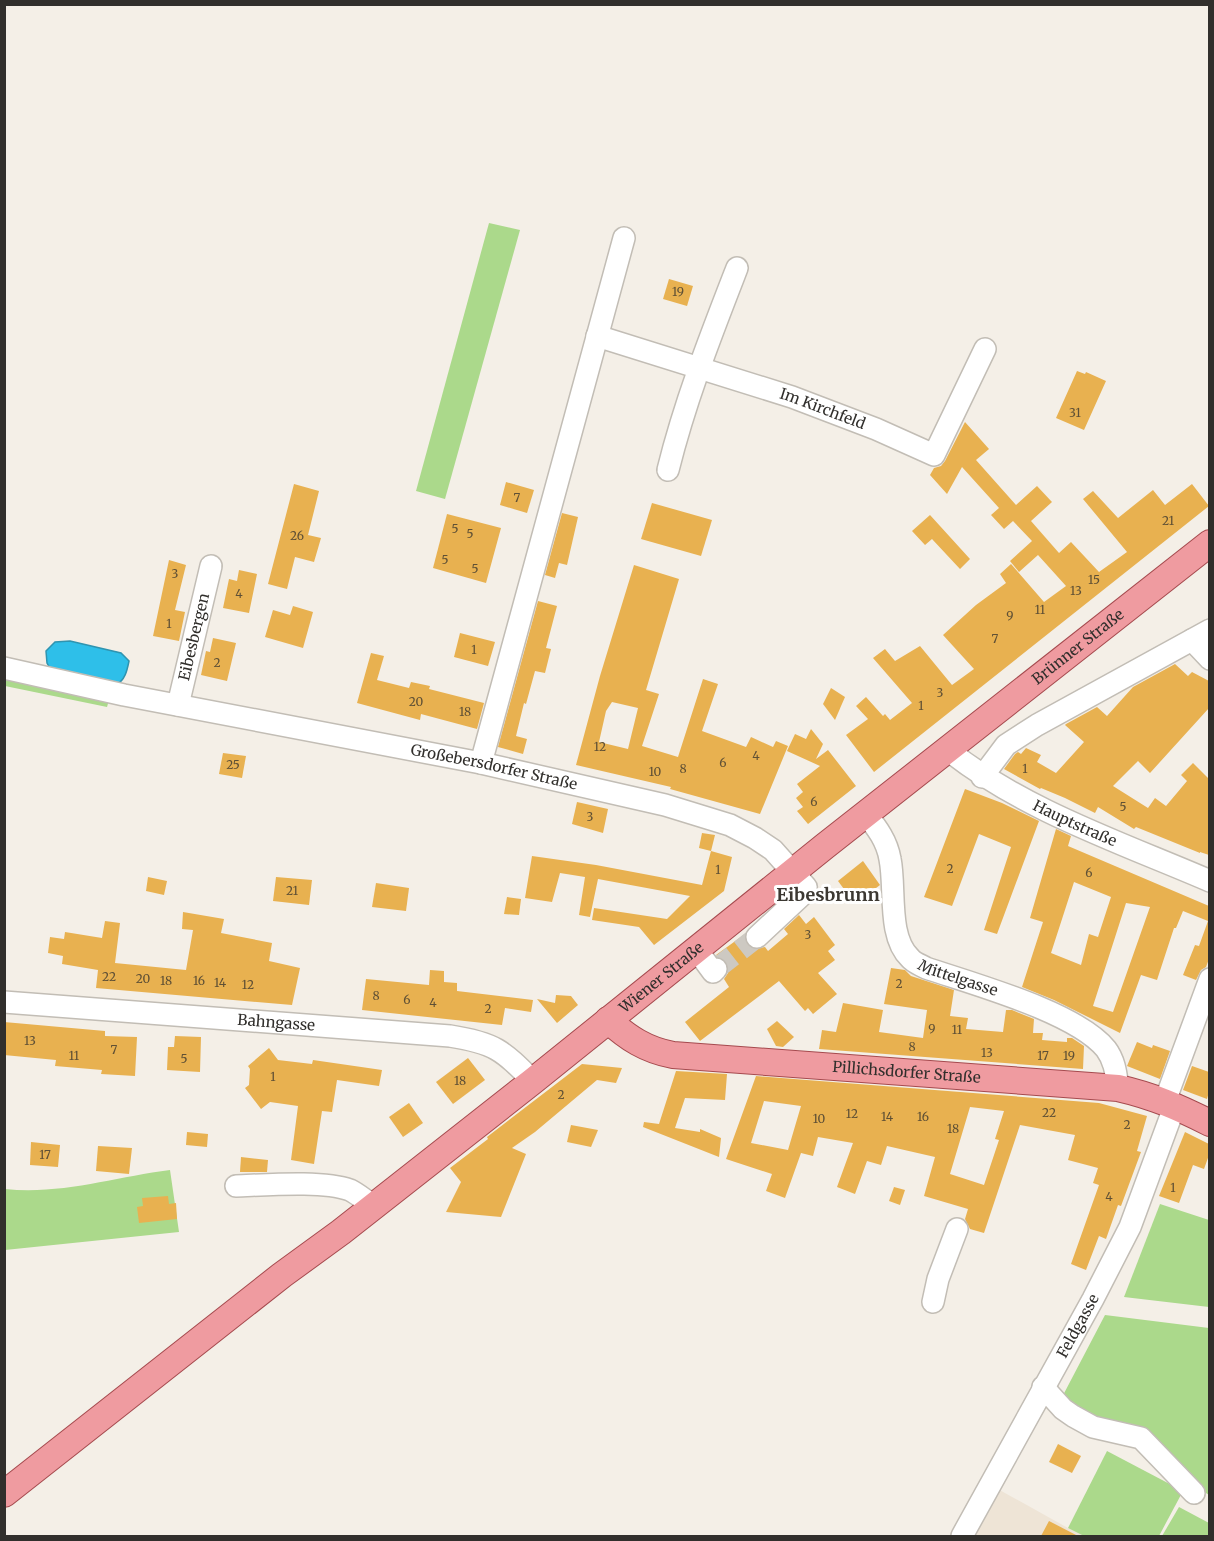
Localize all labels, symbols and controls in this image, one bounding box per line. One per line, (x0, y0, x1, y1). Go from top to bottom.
house number: 19 (672, 284, 684, 299)
street label: Im Kirchfeld (778, 384, 868, 433)
house number: 31 (1069, 405, 1081, 420)
house number: 7 (514, 490, 521, 505)
house number: 21 (1162, 513, 1175, 528)
house number: 5 (451, 521, 459, 536)
house number: 5 (466, 526, 474, 541)
house number: 26 (290, 528, 304, 543)
house number: 5 (441, 552, 449, 567)
house number: 5 (471, 561, 479, 576)
house number: 3 (172, 566, 179, 581)
house number: 15 (1088, 572, 1100, 587)
house number: 13 (1070, 583, 1082, 598)
house number: 4 (235, 586, 243, 601)
street label: Eibesbergen (174, 591, 213, 682)
house number: 11 (1035, 602, 1046, 617)
street label: Brünner Straße (1028, 604, 1128, 688)
house number: 9 (1006, 608, 1014, 623)
house number: 1 (166, 616, 172, 631)
house number: 7 (992, 631, 999, 646)
house number: 1 (471, 642, 477, 657)
house number: 2 (213, 655, 221, 670)
house number: 3 (937, 685, 944, 700)
house number: 20 (409, 694, 424, 709)
house number: 1 (918, 698, 924, 713)
house number: 18 (459, 704, 471, 719)
house number: 12 (594, 739, 606, 754)
street label: Großebersdorfer Straße (409, 740, 580, 794)
house number: 4 (752, 748, 760, 763)
house number: 6 (719, 755, 727, 770)
house number: 25 (226, 757, 240, 772)
house number: 8 (679, 761, 687, 776)
house number: 1 (1022, 761, 1028, 776)
house number: 10 (649, 764, 662, 779)
house number: 6 (810, 794, 818, 809)
street label: Hauptstraße (1030, 796, 1120, 850)
house number: 5 (1119, 799, 1127, 814)
house number: 3 (587, 809, 594, 824)
house number: 2 (946, 861, 954, 876)
house number: 1 (715, 862, 721, 877)
house number: 6 (1085, 865, 1093, 880)
house number: 21 (286, 883, 299, 898)
district label: Eibesbrunn (776, 883, 880, 906)
house number: 3 (805, 927, 812, 942)
street label: Wiener Straße (614, 938, 707, 1018)
street label: Mittelgasse (915, 955, 1001, 1000)
house number: 22 (102, 969, 116, 984)
house number: 20 (136, 971, 151, 986)
house number: 18 (160, 973, 172, 988)
house number: 16 (193, 973, 205, 988)
house number: 14 (214, 975, 227, 990)
house number: 2 (895, 976, 903, 991)
house number: 12 (242, 977, 254, 992)
house number: 8 (372, 988, 380, 1003)
house number: 6 (403, 992, 411, 1007)
house number: 4 (429, 995, 437, 1010)
house number: 2 (484, 1001, 492, 1016)
street label: Bahngasse (237, 1010, 316, 1035)
house number: 9 (928, 1021, 936, 1036)
house number: 11 (952, 1022, 963, 1037)
house number: 13 (24, 1033, 36, 1048)
house number: 8 (908, 1039, 916, 1054)
house number: 7 (111, 1042, 118, 1057)
house number: 13 (981, 1045, 993, 1060)
house number: 11 (69, 1048, 80, 1063)
house number: 17 (1037, 1048, 1049, 1063)
house number: 19 (1063, 1048, 1075, 1063)
house number: 5 (180, 1051, 188, 1066)
street label: Pillichsdorfer Straße (832, 1057, 982, 1087)
house number: 1 (270, 1069, 276, 1084)
house number: 18 (454, 1073, 466, 1088)
house number: 2 (557, 1087, 565, 1102)
house number: 22 (1042, 1105, 1056, 1120)
house number: 12 (846, 1106, 858, 1121)
house number: 14 (881, 1109, 894, 1124)
house number: 16 (917, 1109, 929, 1124)
house number: 10 (813, 1111, 826, 1126)
house number: 2 (1123, 1117, 1131, 1132)
house number: 18 (947, 1121, 959, 1136)
house number: 17 (39, 1147, 51, 1162)
house number: 1 (1170, 1180, 1176, 1195)
house number: 4 (1105, 1189, 1113, 1204)
street label: Feldgasse (1052, 1291, 1103, 1361)

